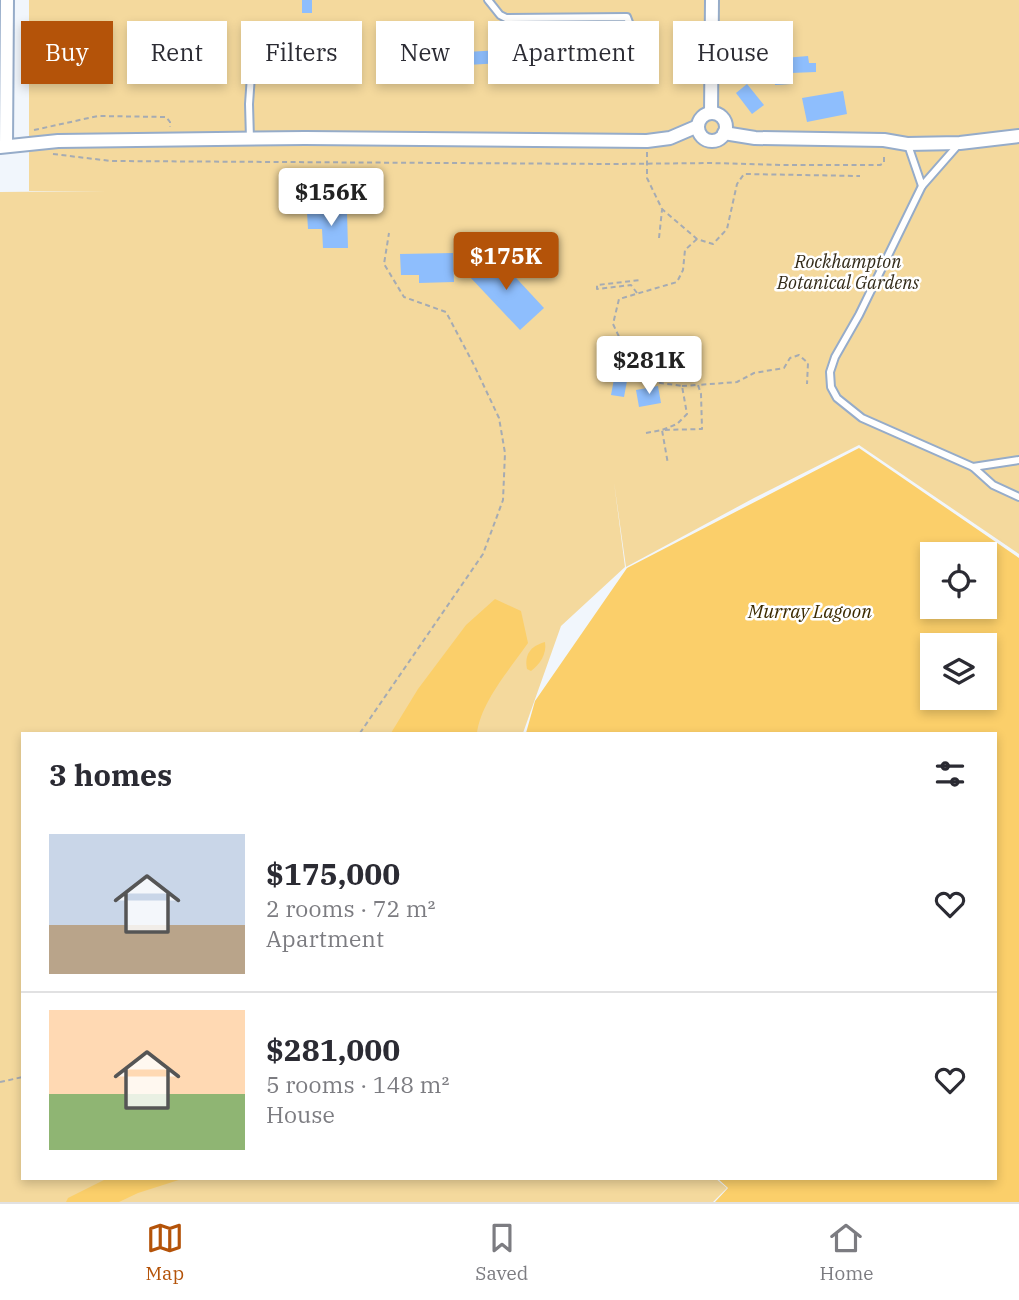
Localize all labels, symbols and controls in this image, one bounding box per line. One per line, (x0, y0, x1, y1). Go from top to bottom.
chip: Buy (21, 21, 113, 84)
chip: Rent (127, 21, 227, 84)
chip: Filters (241, 21, 362, 84)
chip: New (376, 21, 474, 84)
chip: Apartment (488, 21, 659, 84)
chip: House (673, 21, 793, 84)
pin: $156K (282, 168, 380, 228)
text: $156K (295, 176, 367, 206)
pin: $175K (457, 232, 555, 292)
text: $175K (470, 240, 542, 270)
park label: Rockhampton Botanical Gardens (776, 250, 919, 294)
pin: $281K (600, 336, 698, 396)
text: $281K (613, 344, 685, 374)
map controls (920, 542, 997, 710)
button: locate (920, 542, 997, 619)
water label: Murray Lagoon (747, 599, 872, 623)
button: layers (920, 633, 997, 710)
text: 3 homes (49, 755, 172, 794)
icon: filters (931, 755, 969, 793)
text: $175,000 (266, 854, 400, 893)
icon: home (105, 862, 189, 946)
icon: heart (931, 885, 969, 923)
text: 2 rooms · 72 m² (266, 893, 436, 923)
text: Apartment (266, 923, 384, 953)
text: $281,000 (266, 1030, 400, 1069)
icon: home (105, 1038, 189, 1122)
icon: heart (931, 1061, 969, 1099)
text: 5 rooms · 148 m² (266, 1069, 449, 1099)
text: House (266, 1099, 335, 1129)
tab: Map (146, 1219, 184, 1285)
tab: Saved (475, 1219, 528, 1285)
tab: Home (819, 1219, 873, 1285)

